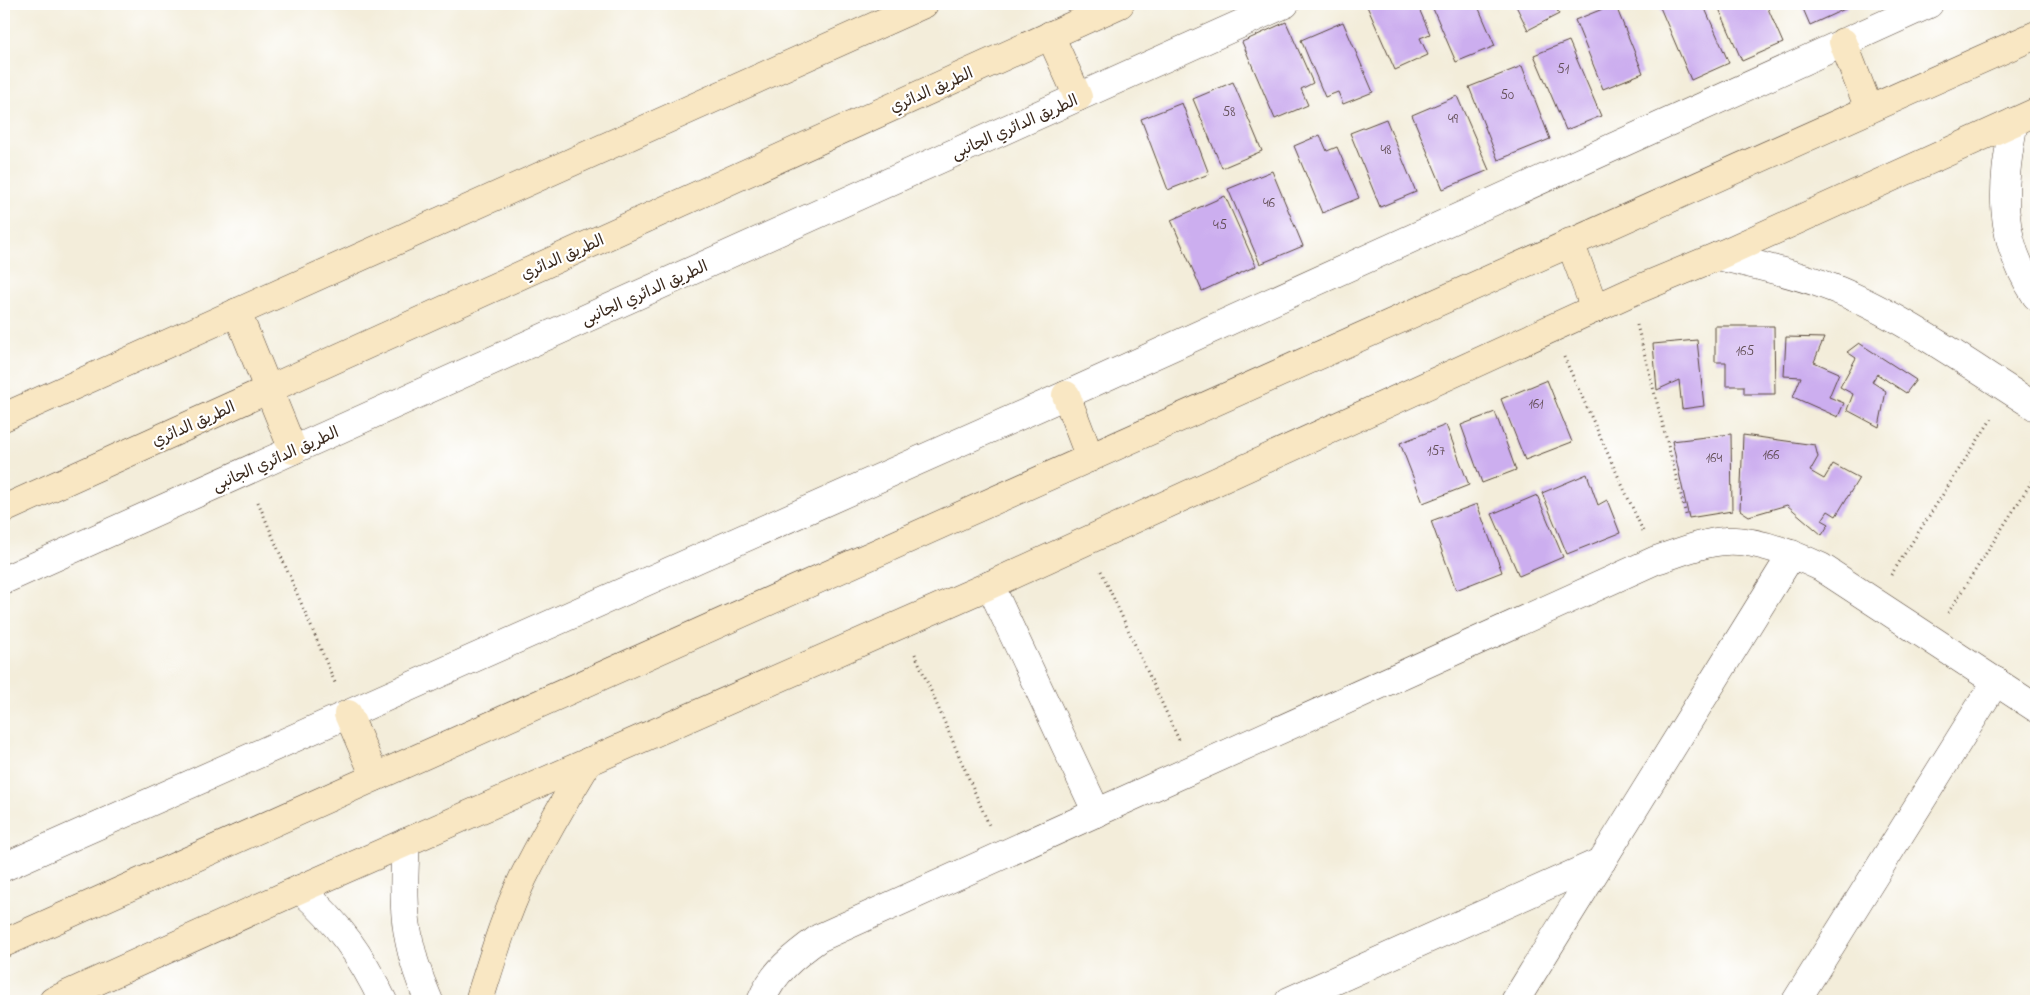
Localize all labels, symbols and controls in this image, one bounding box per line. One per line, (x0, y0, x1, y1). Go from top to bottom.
house number: 51 (1557, 59, 1570, 80)
street label: الطريق الدائري (886, 62, 977, 120)
house number: 50 (1500, 85, 1514, 106)
street label: الطريق الدائري الجانبى (947, 89, 1082, 167)
house number: 58 (1222, 102, 1236, 123)
house number: 49 (1448, 109, 1459, 130)
house number: 48 (1380, 140, 1392, 161)
house number: 46 (1263, 193, 1275, 214)
house number: 45 (1213, 215, 1227, 236)
street label: الطريق الدائري (517, 229, 608, 287)
street label: الطريق الدائري الجانبى (577, 255, 712, 333)
house number: 165 (1736, 341, 1754, 362)
house number: 161 (1528, 394, 1544, 415)
street label: الطريق الدائري (148, 396, 239, 454)
street label: الطريق الدائري الجانبى (208, 421, 343, 499)
house number: 157 (1427, 441, 1445, 462)
house number: 166 (1763, 445, 1779, 466)
house number: 164 (1706, 448, 1722, 469)

